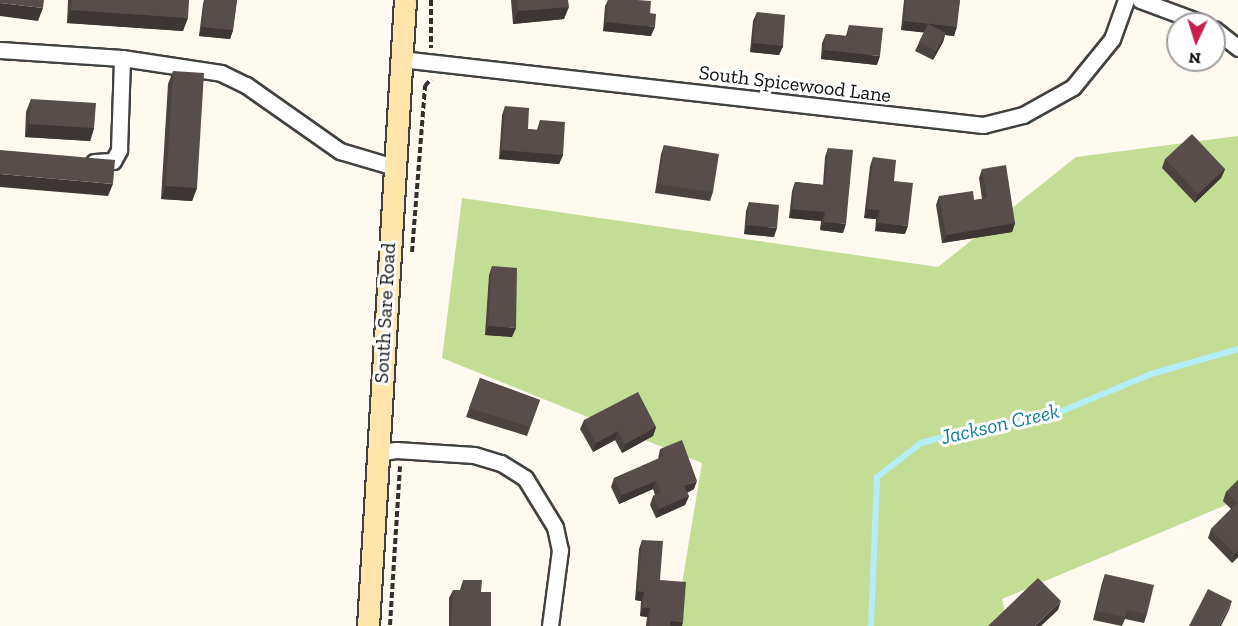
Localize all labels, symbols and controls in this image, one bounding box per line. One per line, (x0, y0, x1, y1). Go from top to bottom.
north arrow (1166, 12, 1226, 72)
text: N (1188, 49, 1202, 68)
street label: South Spicewood Lane (697, 60, 893, 108)
street label: South Sare Road (369, 242, 401, 384)
water label: Jackson Creek (938, 398, 1062, 450)

